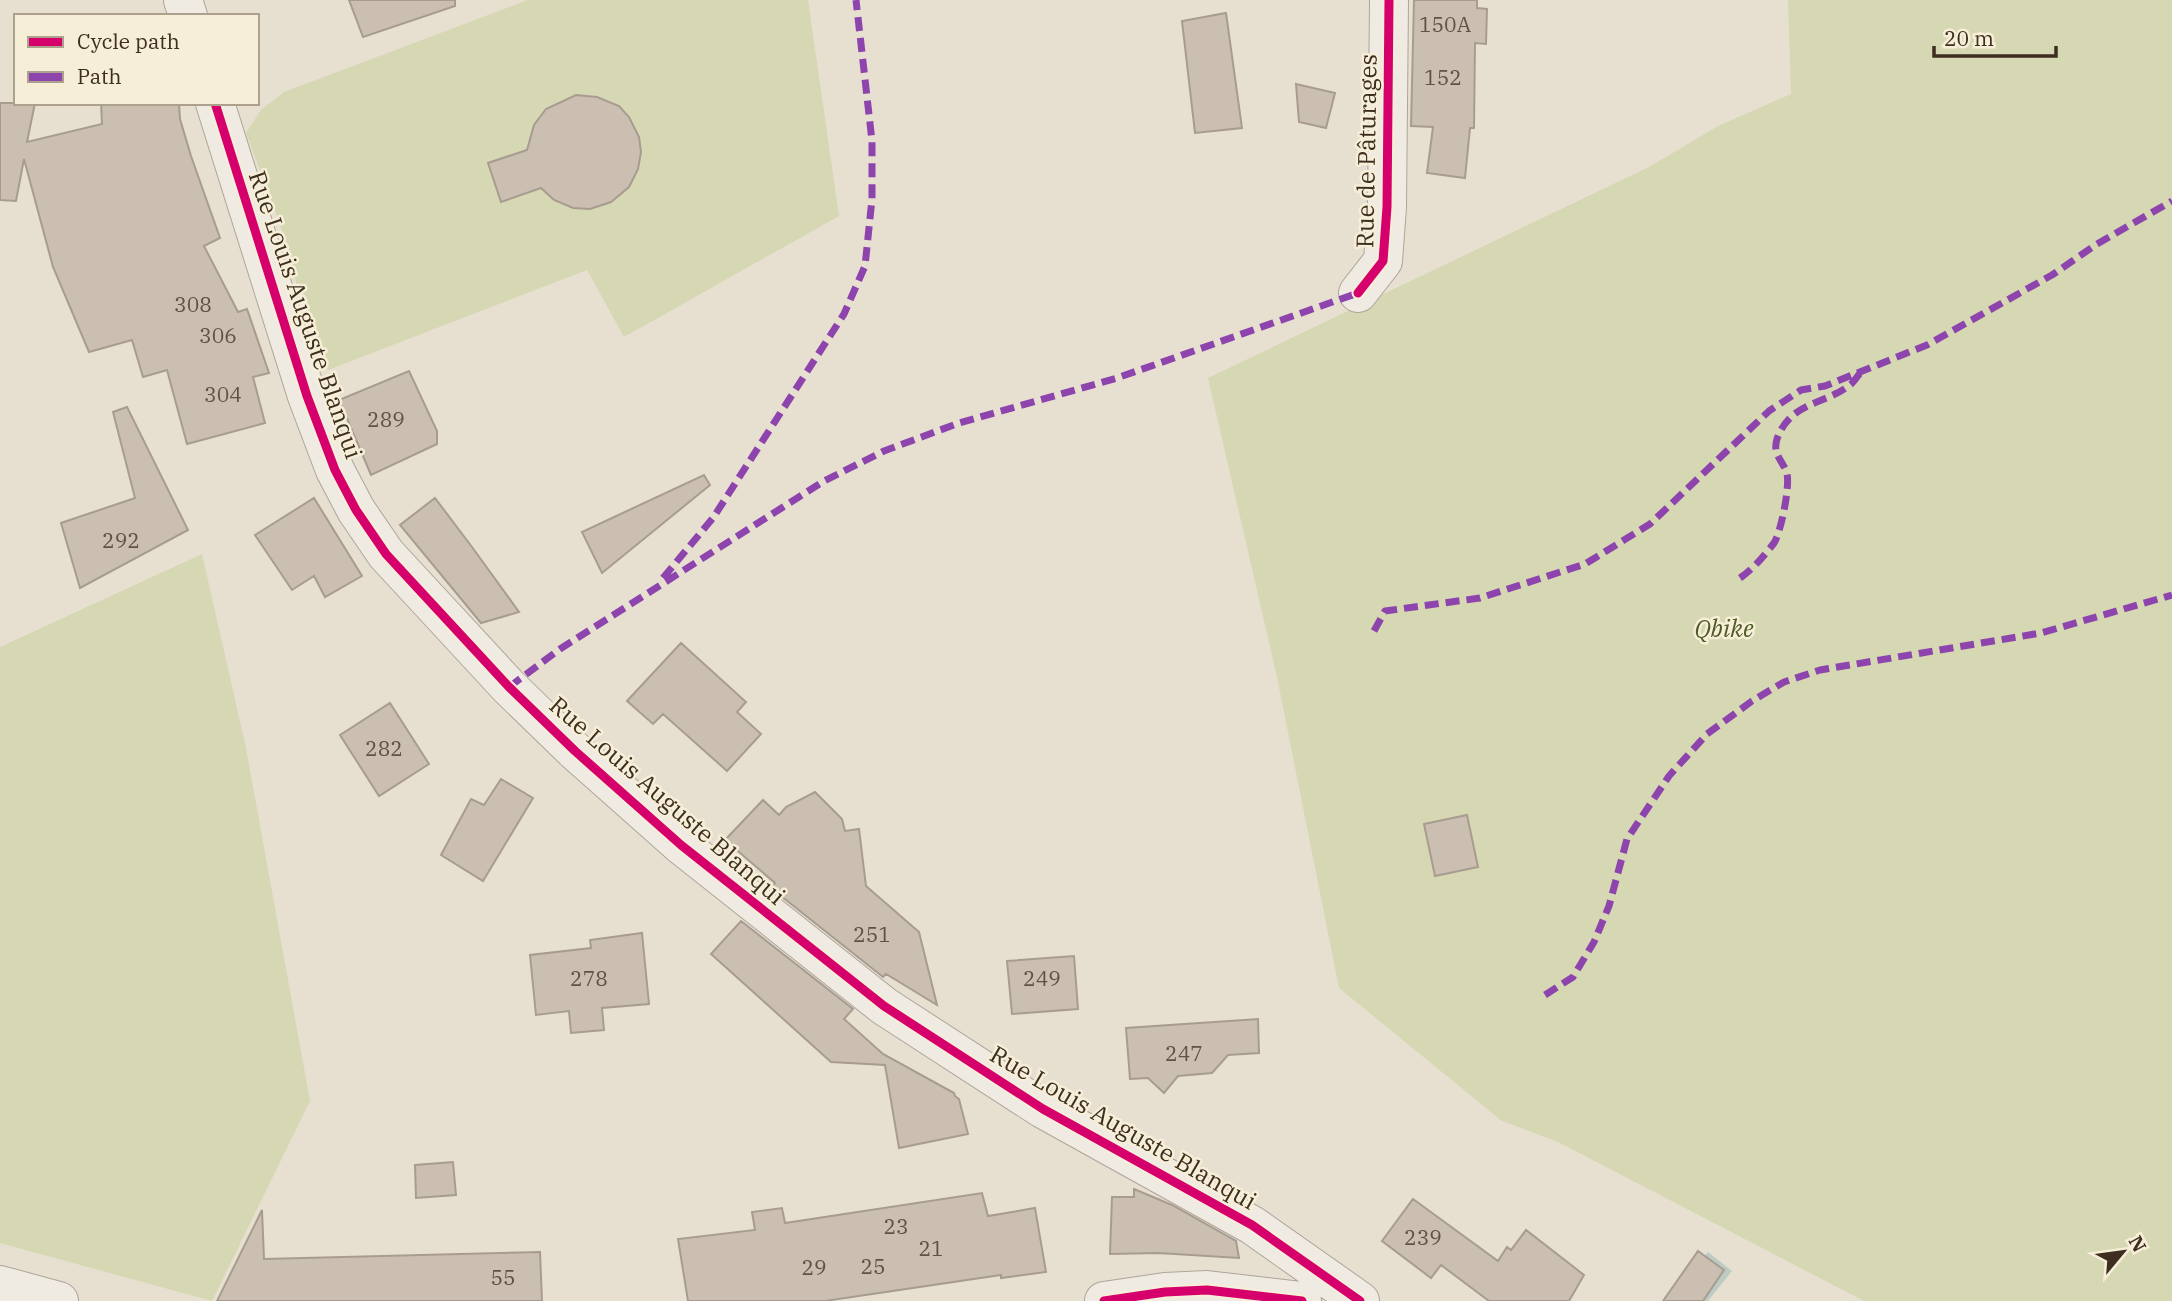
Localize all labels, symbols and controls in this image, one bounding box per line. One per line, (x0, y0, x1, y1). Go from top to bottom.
house number: 150A (1419, 10, 1472, 38)
legend (14, 14, 259, 105)
scale bar (1934, 14, 2056, 58)
text: 20 m (1944, 24, 1994, 52)
text: Cycle path (77, 27, 180, 55)
street label: Rue de Pâturages (1348, 54, 1384, 248)
text: Path (77, 62, 122, 90)
house number: 152 (1424, 63, 1462, 91)
street label: Rue Louis Auguste Blanqui (242, 166, 370, 463)
house number: 308 (174, 290, 212, 318)
house number: 306 (199, 321, 237, 349)
house number: 304 (204, 380, 242, 408)
house number: 289 (367, 405, 405, 433)
house number: 292 (102, 526, 140, 554)
park label: Qbike (1694, 612, 1754, 644)
street label: Rue Louis Auguste Blanqui (543, 689, 792, 912)
house number: 282 (365, 734, 403, 762)
house number: 251 (853, 920, 891, 948)
house number: 278 (570, 964, 608, 992)
house number: 249 (1023, 964, 1061, 992)
street label: Rue Louis Auguste Blanqui (985, 1038, 1262, 1217)
house number: 247 (1165, 1039, 1203, 1067)
house number: 23 (883, 1212, 909, 1240)
north arrow (2088, 1217, 2158, 1287)
house number: 239 (1404, 1223, 1442, 1251)
text: N (2124, 1231, 2152, 1256)
house number: 21 (918, 1234, 944, 1262)
house number: 25 (860, 1252, 886, 1280)
house number: 29 (801, 1253, 827, 1281)
house number: 55 (490, 1263, 516, 1291)

